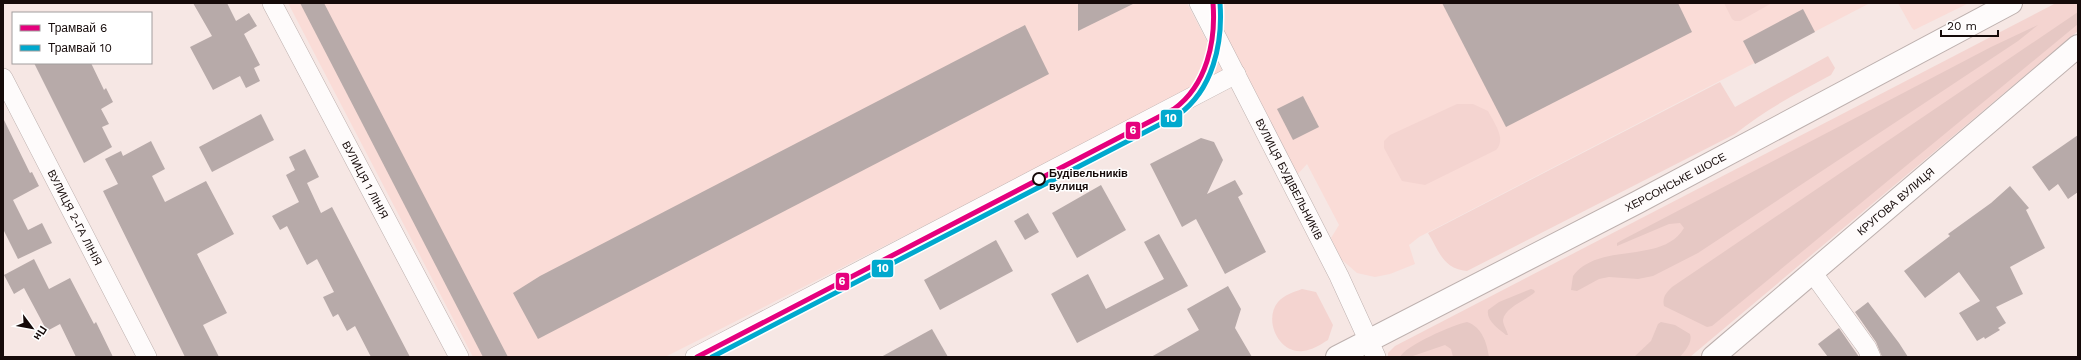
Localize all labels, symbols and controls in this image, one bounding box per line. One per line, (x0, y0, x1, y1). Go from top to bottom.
legend (12, 12, 152, 64)
scale bar (1941, 12, 1998, 38)
text: 20 m (1947, 19, 1977, 33)
text: Трамвай 6 (48, 21, 107, 35)
text: Трамвай 10 (48, 41, 112, 55)
line badge: 10 (1160, 109, 1183, 128)
text: 10 (1165, 112, 1177, 125)
street label: ВУЛИЦЯ БУДІВЕЛЬНИКІВ (1252, 117, 1325, 242)
line badge: 6 (1125, 121, 1141, 140)
text: 6 (1130, 124, 1137, 137)
street label: ВУЛИЦЯ 1 ЛІНІЯ (339, 139, 391, 221)
street label: ХЕРСОНСЬКЕ ШОСЕ (1623, 150, 1728, 215)
street label: КРУГОВА ВУЛИЦЯ (1855, 165, 1937, 238)
place label: Будівельників вулиця (1049, 167, 1128, 193)
street label: ВУЛИЦЯ 2-ГА ЛІНІЯ (44, 168, 105, 268)
marker: Будівельників вулиця (1032, 172, 1046, 186)
line badge: 10 (871, 259, 894, 278)
text: 10 (877, 262, 889, 275)
line badge: 6 (835, 272, 850, 291)
text: 6 (839, 275, 846, 288)
north arrow (12, 308, 52, 348)
text: Пн (31, 323, 49, 343)

